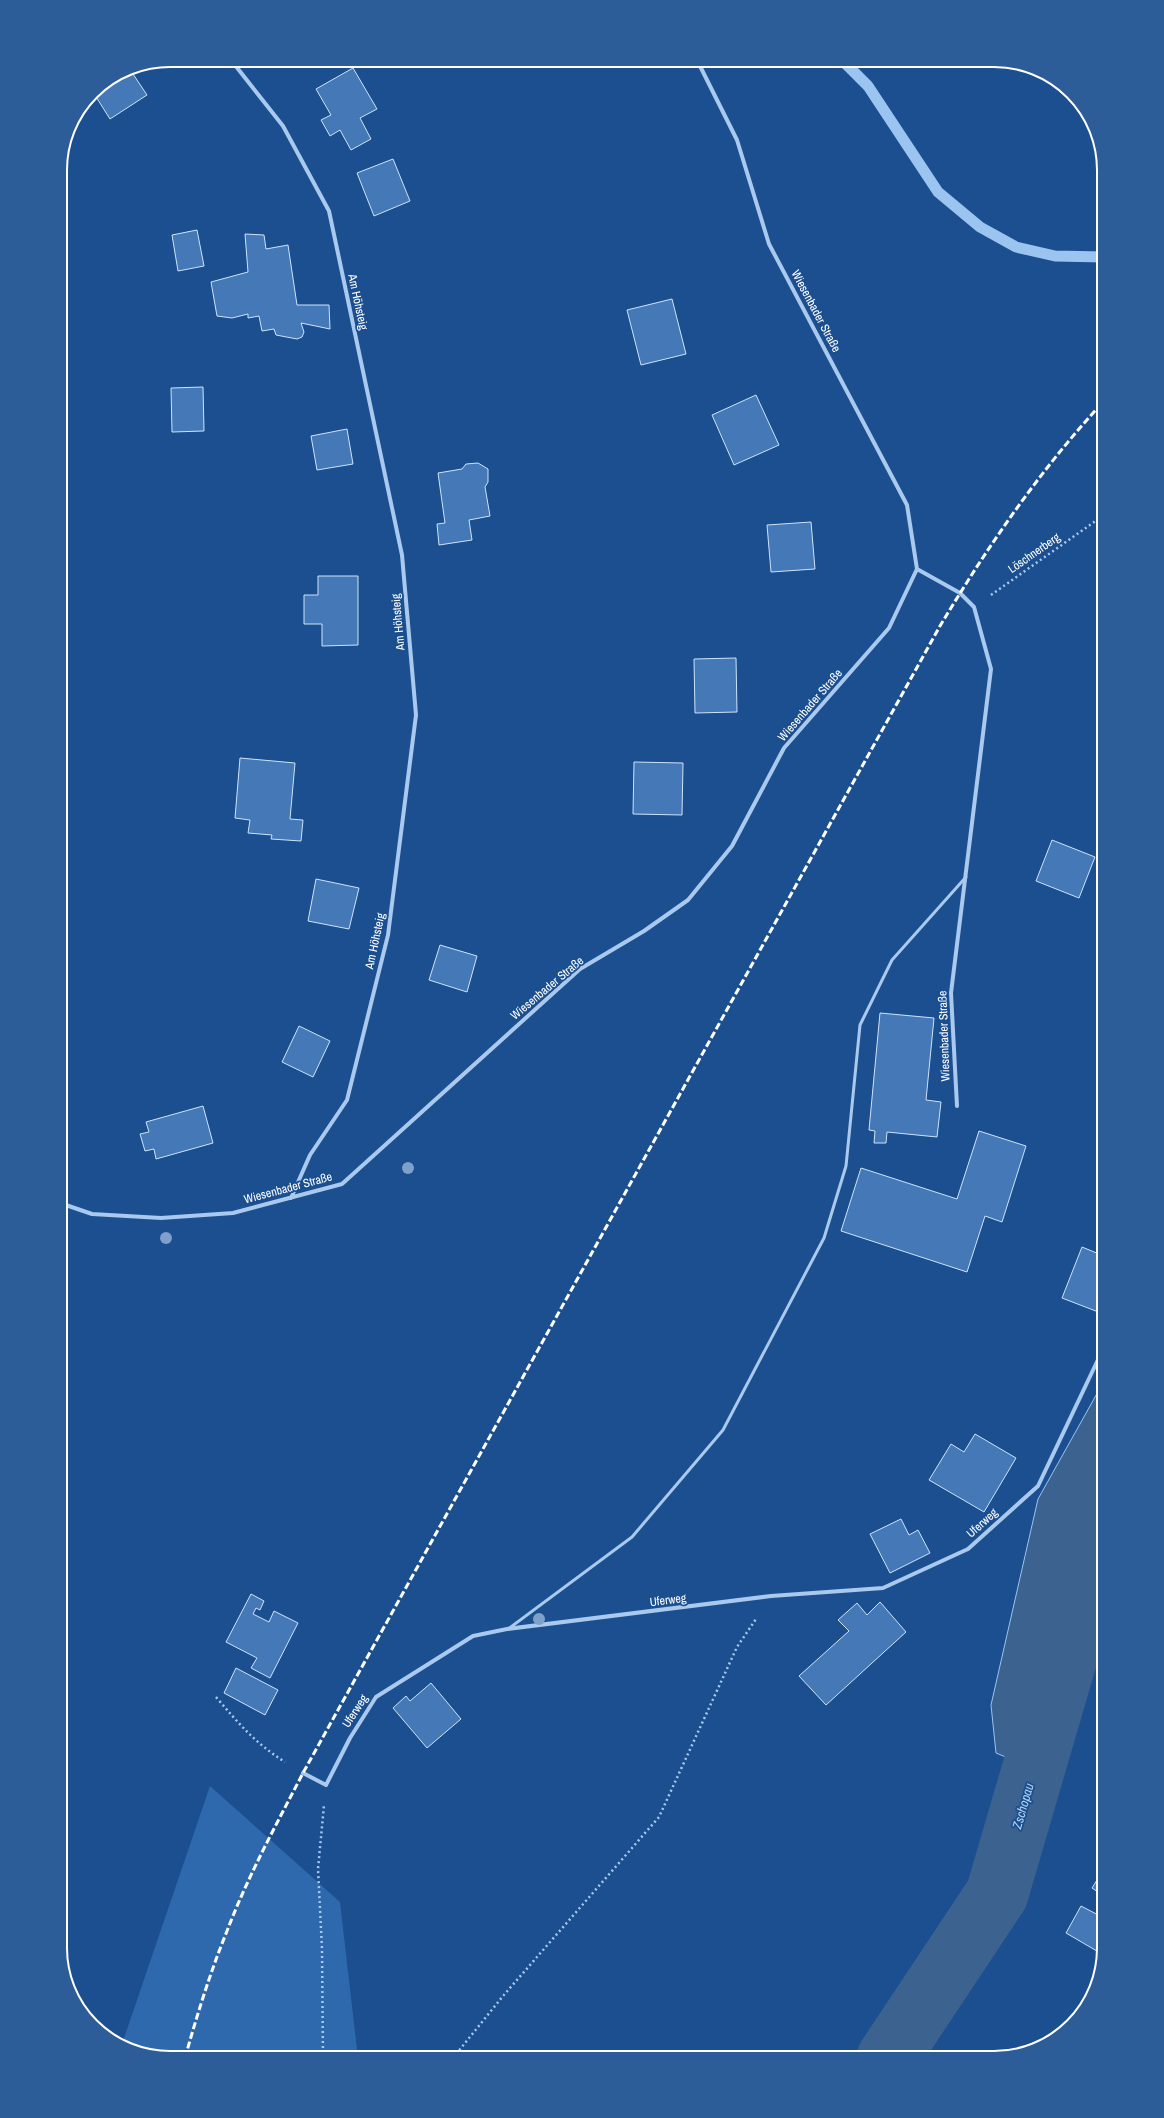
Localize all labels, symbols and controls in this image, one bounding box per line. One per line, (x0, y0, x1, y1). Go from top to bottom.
street label: Wiesenbader Straße (788, 267, 844, 355)
street label: Am Höhsteig (344, 272, 372, 332)
street label: Löschnerberg (1005, 529, 1064, 577)
street label: Am Höhsteig (388, 592, 409, 652)
street label: Wiesenbader Straße (774, 665, 846, 745)
street label: Am Höhsteig (361, 911, 389, 971)
street label: Wiesenbader Straße (507, 953, 587, 1023)
street label: Wiesenbader Straße (934, 990, 954, 1082)
street label: Wiesenbader Straße (242, 1169, 334, 1207)
street label: Uferweg (963, 1504, 1001, 1541)
street label: Uferweg (649, 1590, 688, 1610)
street label: Uferweg (338, 1691, 372, 1731)
water label: Zschopau (1008, 1781, 1038, 1832)

